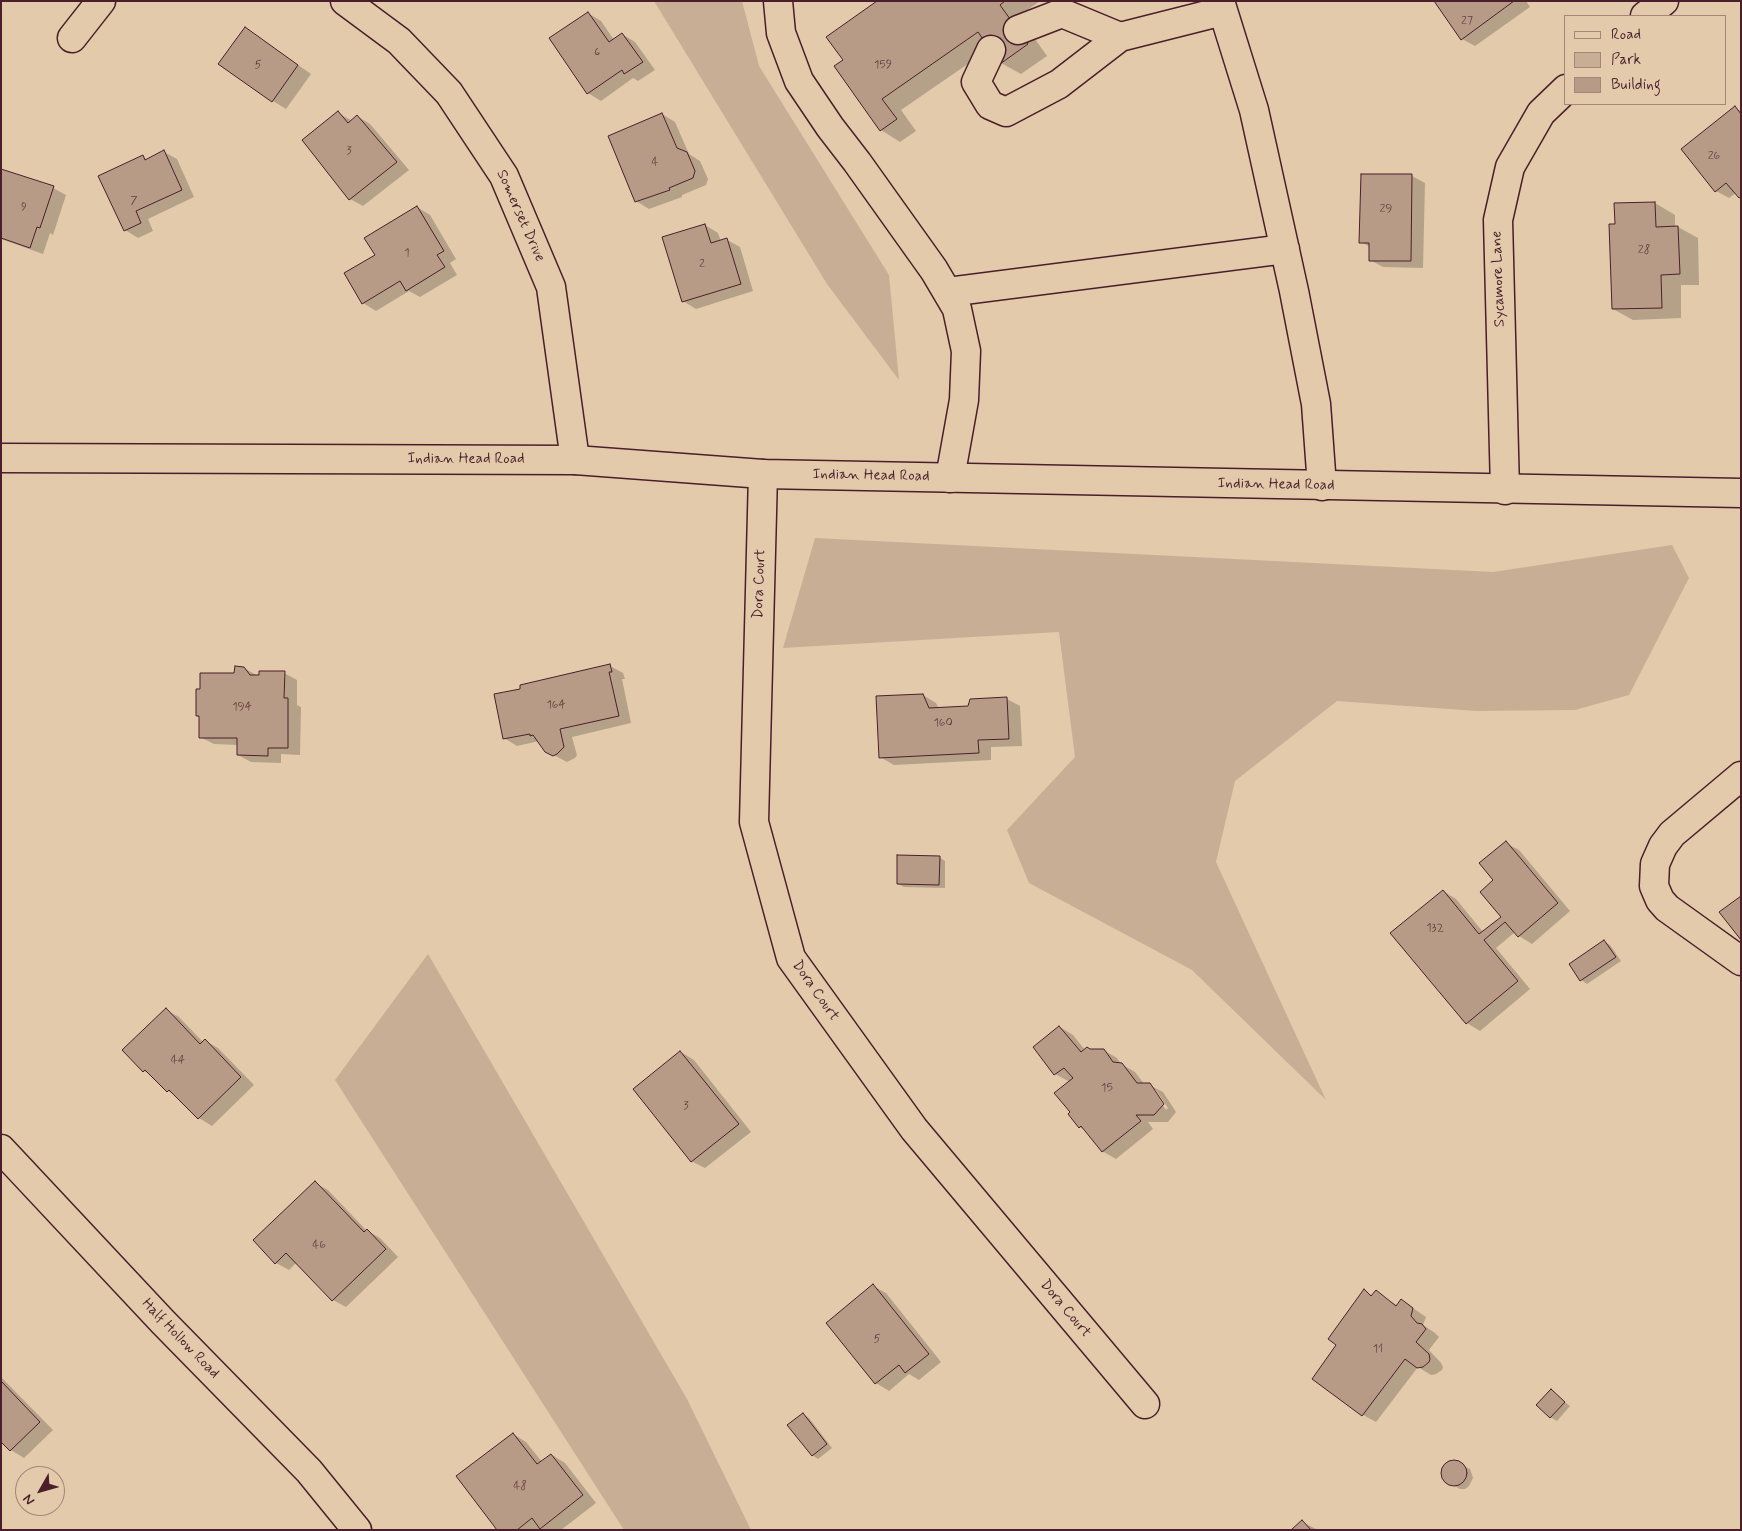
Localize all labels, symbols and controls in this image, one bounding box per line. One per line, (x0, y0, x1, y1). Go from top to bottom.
house number: 27 (1461, 14, 1473, 28)
legend (1564, 15, 1727, 105)
text: Road (1611, 25, 1641, 45)
house number: 6 (594, 45, 600, 59)
text: Park (1611, 50, 1641, 70)
house number: 5 (254, 58, 262, 72)
house number: 159 (874, 58, 892, 72)
text: Building (1611, 75, 1661, 95)
house number: 3 (346, 144, 352, 158)
house number: 26 (1708, 149, 1720, 163)
house number: 4 (652, 155, 658, 169)
street label: Somerset Drive (492, 167, 548, 265)
house number: 7 (130, 194, 138, 208)
house number: 9 (21, 200, 27, 214)
house number: 29 (1379, 202, 1393, 216)
street label: Sycamore Lane (1488, 231, 1510, 327)
house number: 28 (1638, 243, 1650, 257)
house number: 1 (404, 246, 410, 260)
house number: 2 (699, 257, 705, 271)
street label: Indian Head Road (407, 451, 525, 469)
street label: Indian Head Road (812, 466, 930, 486)
street label: Indian Head Road (1217, 475, 1335, 495)
street label: Dora Court (750, 549, 770, 619)
house number: 164 (546, 698, 566, 712)
house number: 194 (232, 700, 252, 714)
house number: 160 (933, 716, 953, 730)
house number: 132 (1426, 921, 1444, 935)
street label: Dora Court (788, 957, 842, 1025)
house number: 44 (171, 1053, 185, 1067)
house number: 15 (1101, 1081, 1113, 1095)
house number: 3 (683, 1099, 689, 1113)
house number: 46 (312, 1238, 326, 1252)
street label: Dora Court (1036, 1276, 1094, 1342)
street label: Half Hollow Road (137, 1295, 223, 1383)
house number: 5 (873, 1332, 881, 1346)
house number: 11 (1373, 1342, 1383, 1356)
north arrow (15, 1466, 65, 1516)
house number: 48 (513, 1479, 527, 1493)
text: N (19, 1490, 39, 1509)

